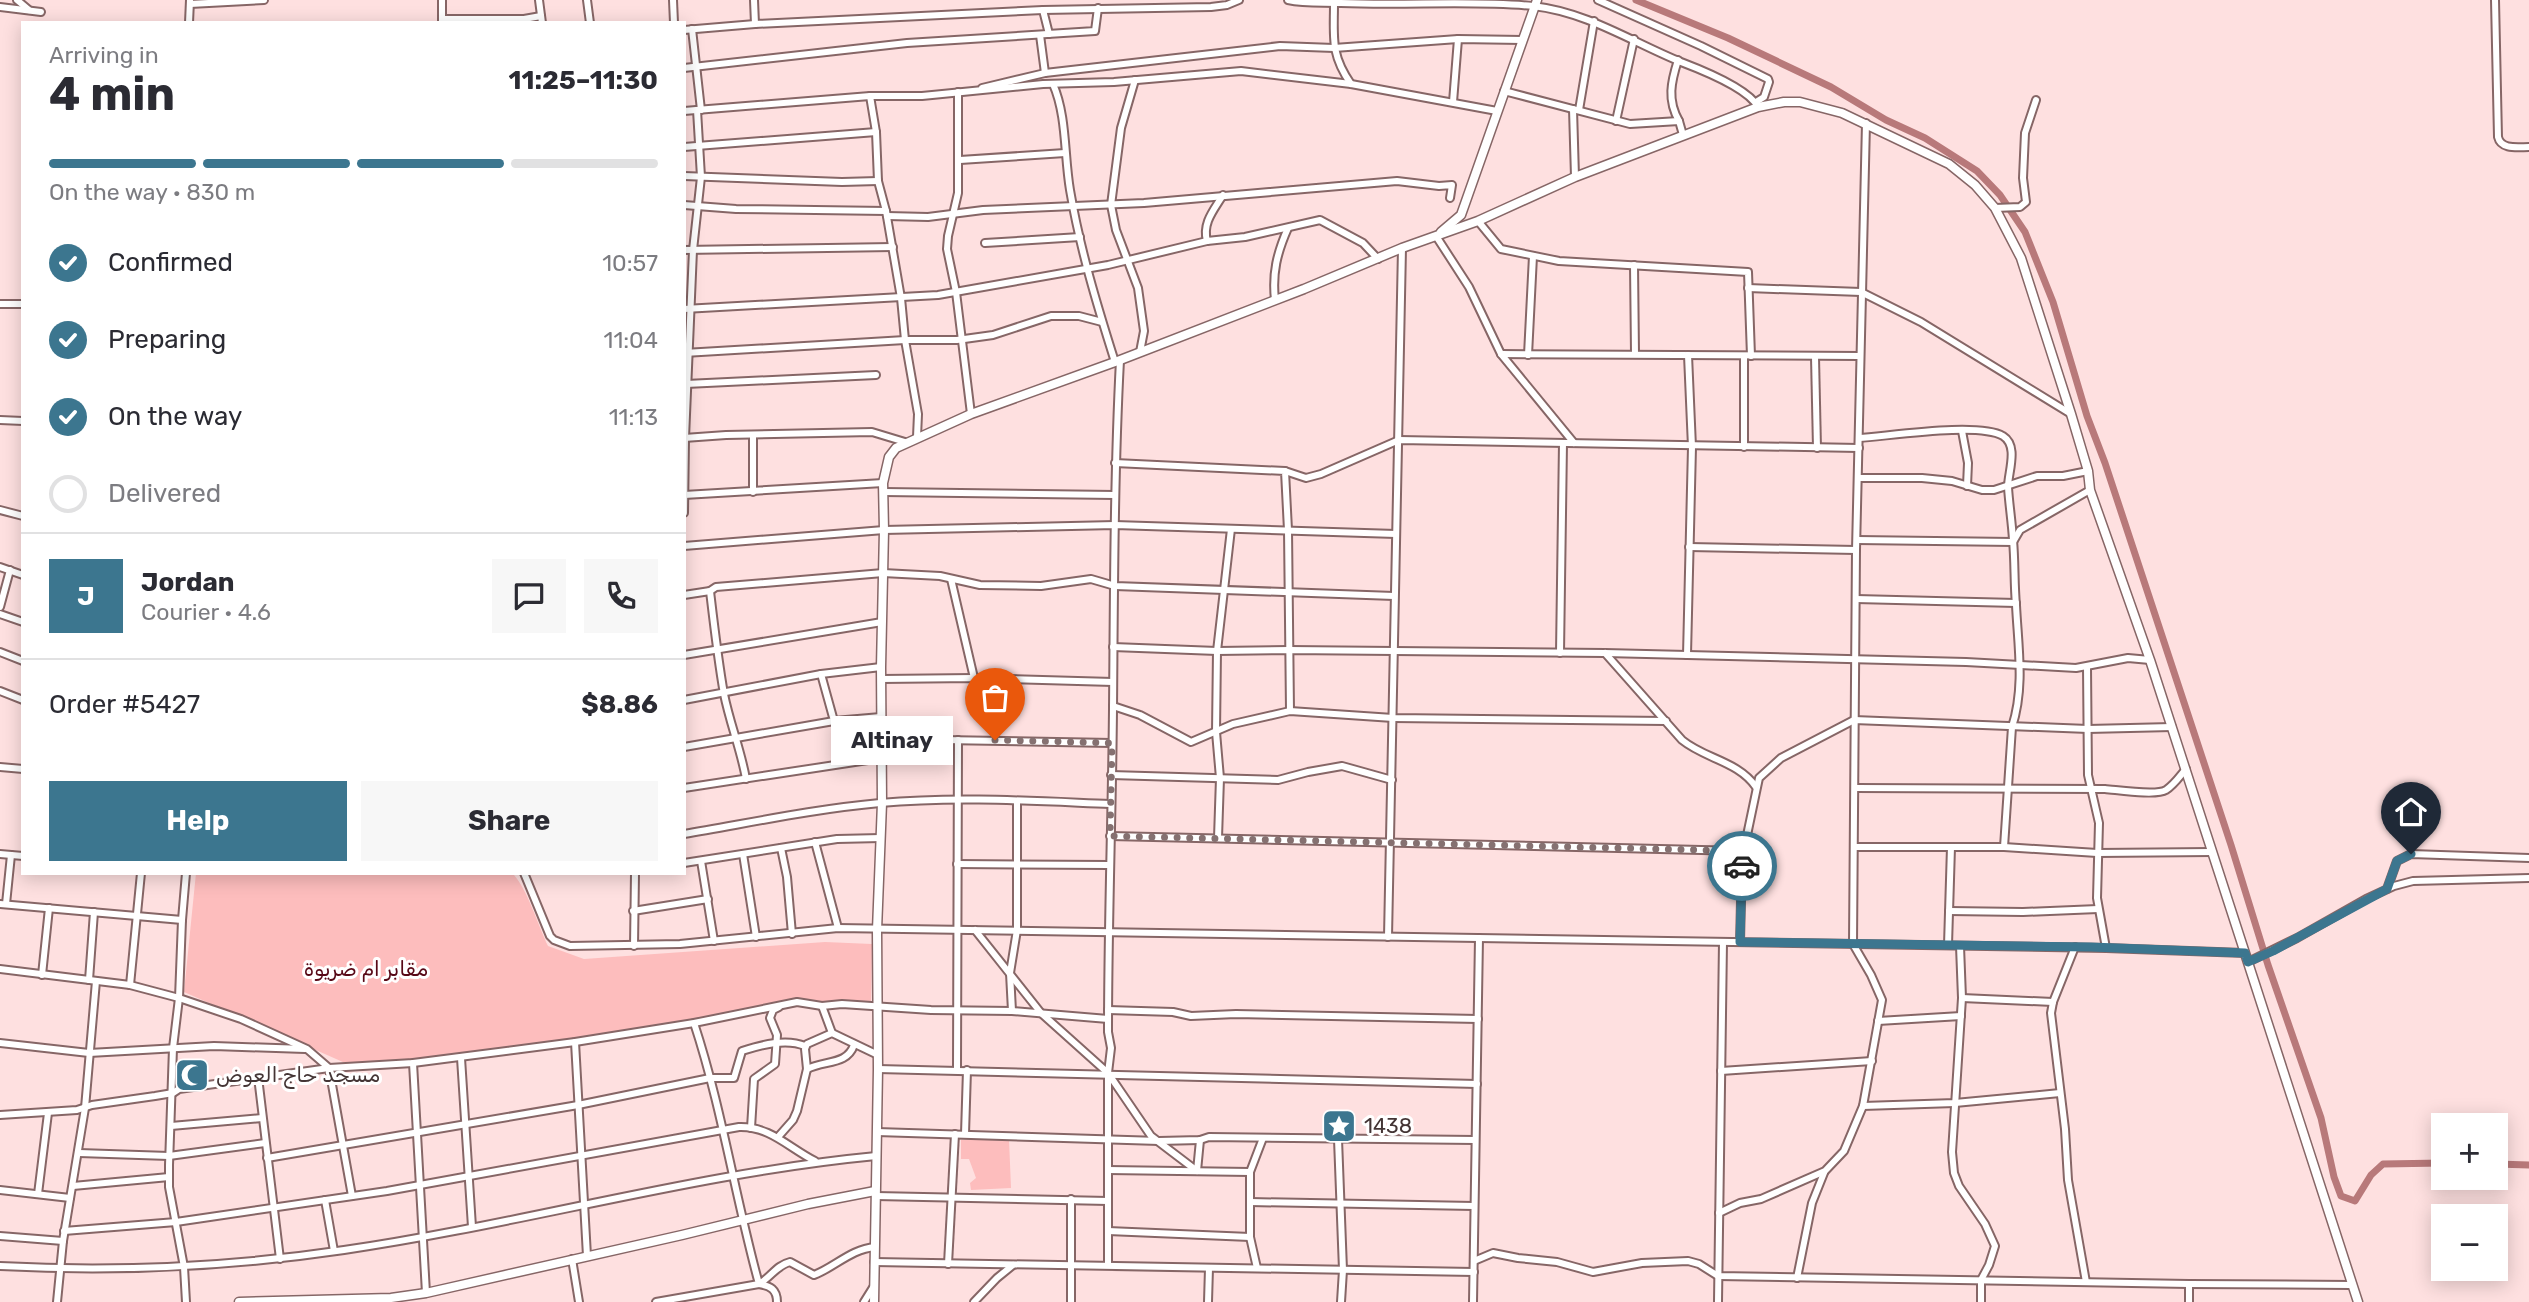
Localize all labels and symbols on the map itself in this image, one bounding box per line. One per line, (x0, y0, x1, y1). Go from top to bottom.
pin (965, 668, 1025, 740)
callout: Altinay (830, 716, 953, 764)
pin (2381, 782, 2441, 854)
courier (1707, 831, 1777, 901)
park label: مقابر ام ضريوة (304, 956, 428, 982)
mosque icon: مسجد حاج العوض (173, 1056, 211, 1094)
place label: مسجد حاج العوض (216, 1062, 380, 1089)
place icon: 1438 (1320, 1107, 1358, 1145)
place label: 1438 (1364, 1113, 1412, 1138)

